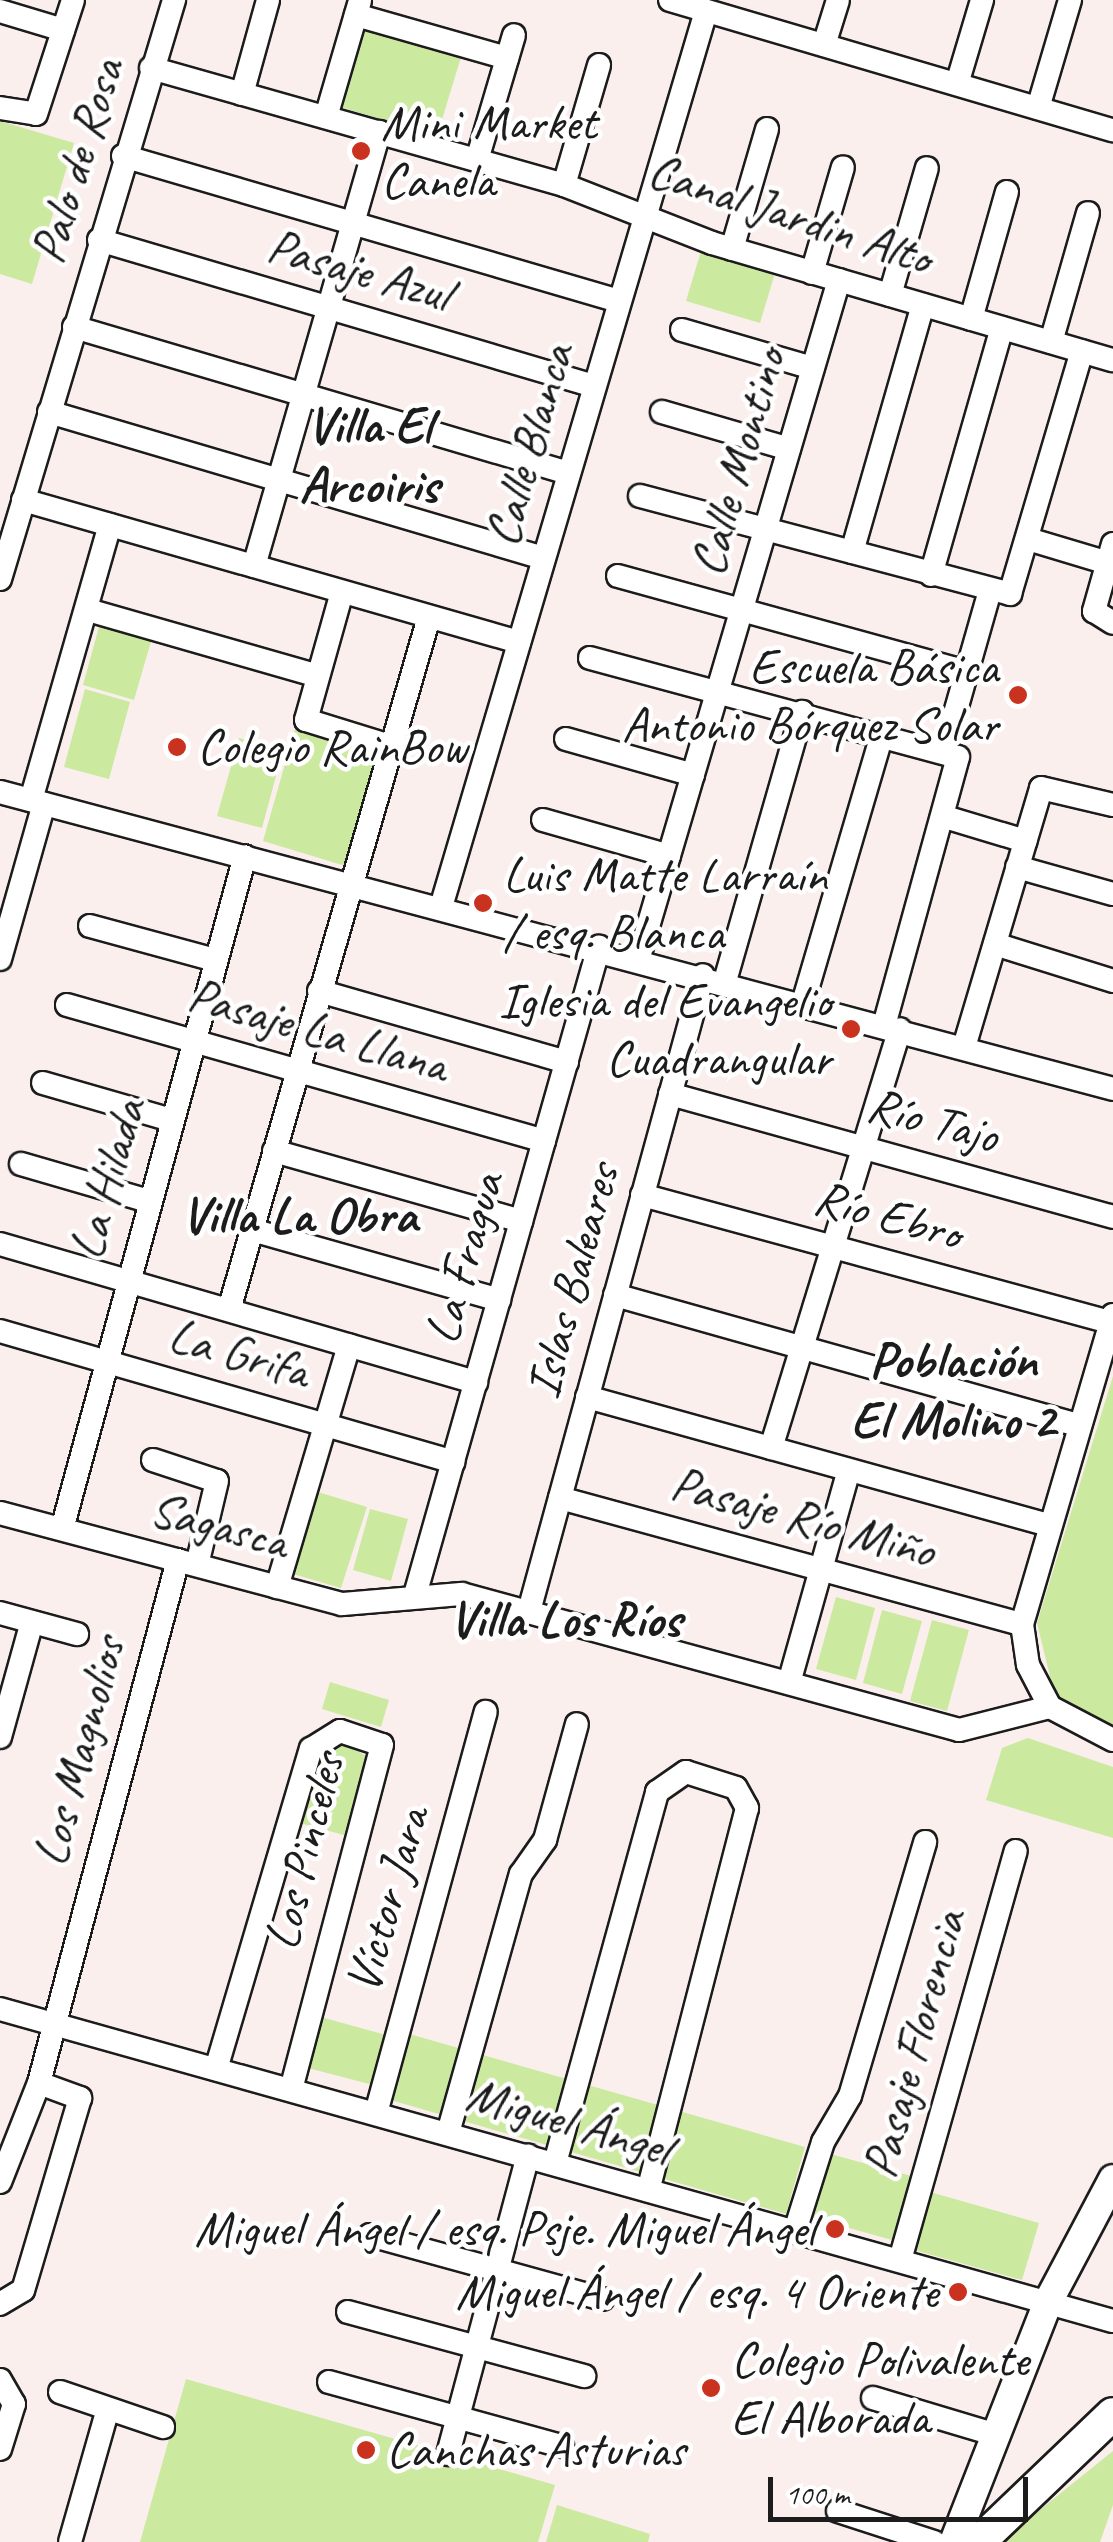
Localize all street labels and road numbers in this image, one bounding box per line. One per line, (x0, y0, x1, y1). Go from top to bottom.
street label: Palo de Rosa (18, 52, 136, 270)
street label: Canal Jardin Alto (641, 140, 939, 288)
street label: Pasaje Azul (261, 215, 457, 325)
street label: Calle Blanca (471, 336, 587, 554)
street label: Calle Montino (677, 342, 799, 582)
street label: Pasaje La Llana (181, 964, 455, 1096)
street label: Río Tajo (860, 1074, 1006, 1166)
street label: La Hilada (56, 1093, 158, 1265)
street label: Islas Baleares (512, 1157, 632, 1405)
street label: La Fragua (411, 1166, 517, 1350)
street label: Río Ebro (808, 1167, 968, 1263)
street label: La Grifa (163, 1305, 315, 1401)
street label: Pasaje Río Miño (665, 1453, 941, 1581)
street label: Sagasca (144, 1478, 294, 1572)
street label: Los Magnolios (19, 1629, 139, 1873)
street label: Los Pinceles (251, 1747, 357, 1955)
street label: Víctor Jara (332, 1800, 442, 2000)
street label: Pasaje Florencia (850, 1904, 978, 2184)
street label: Miguel Ángel (460, 2063, 678, 2179)

